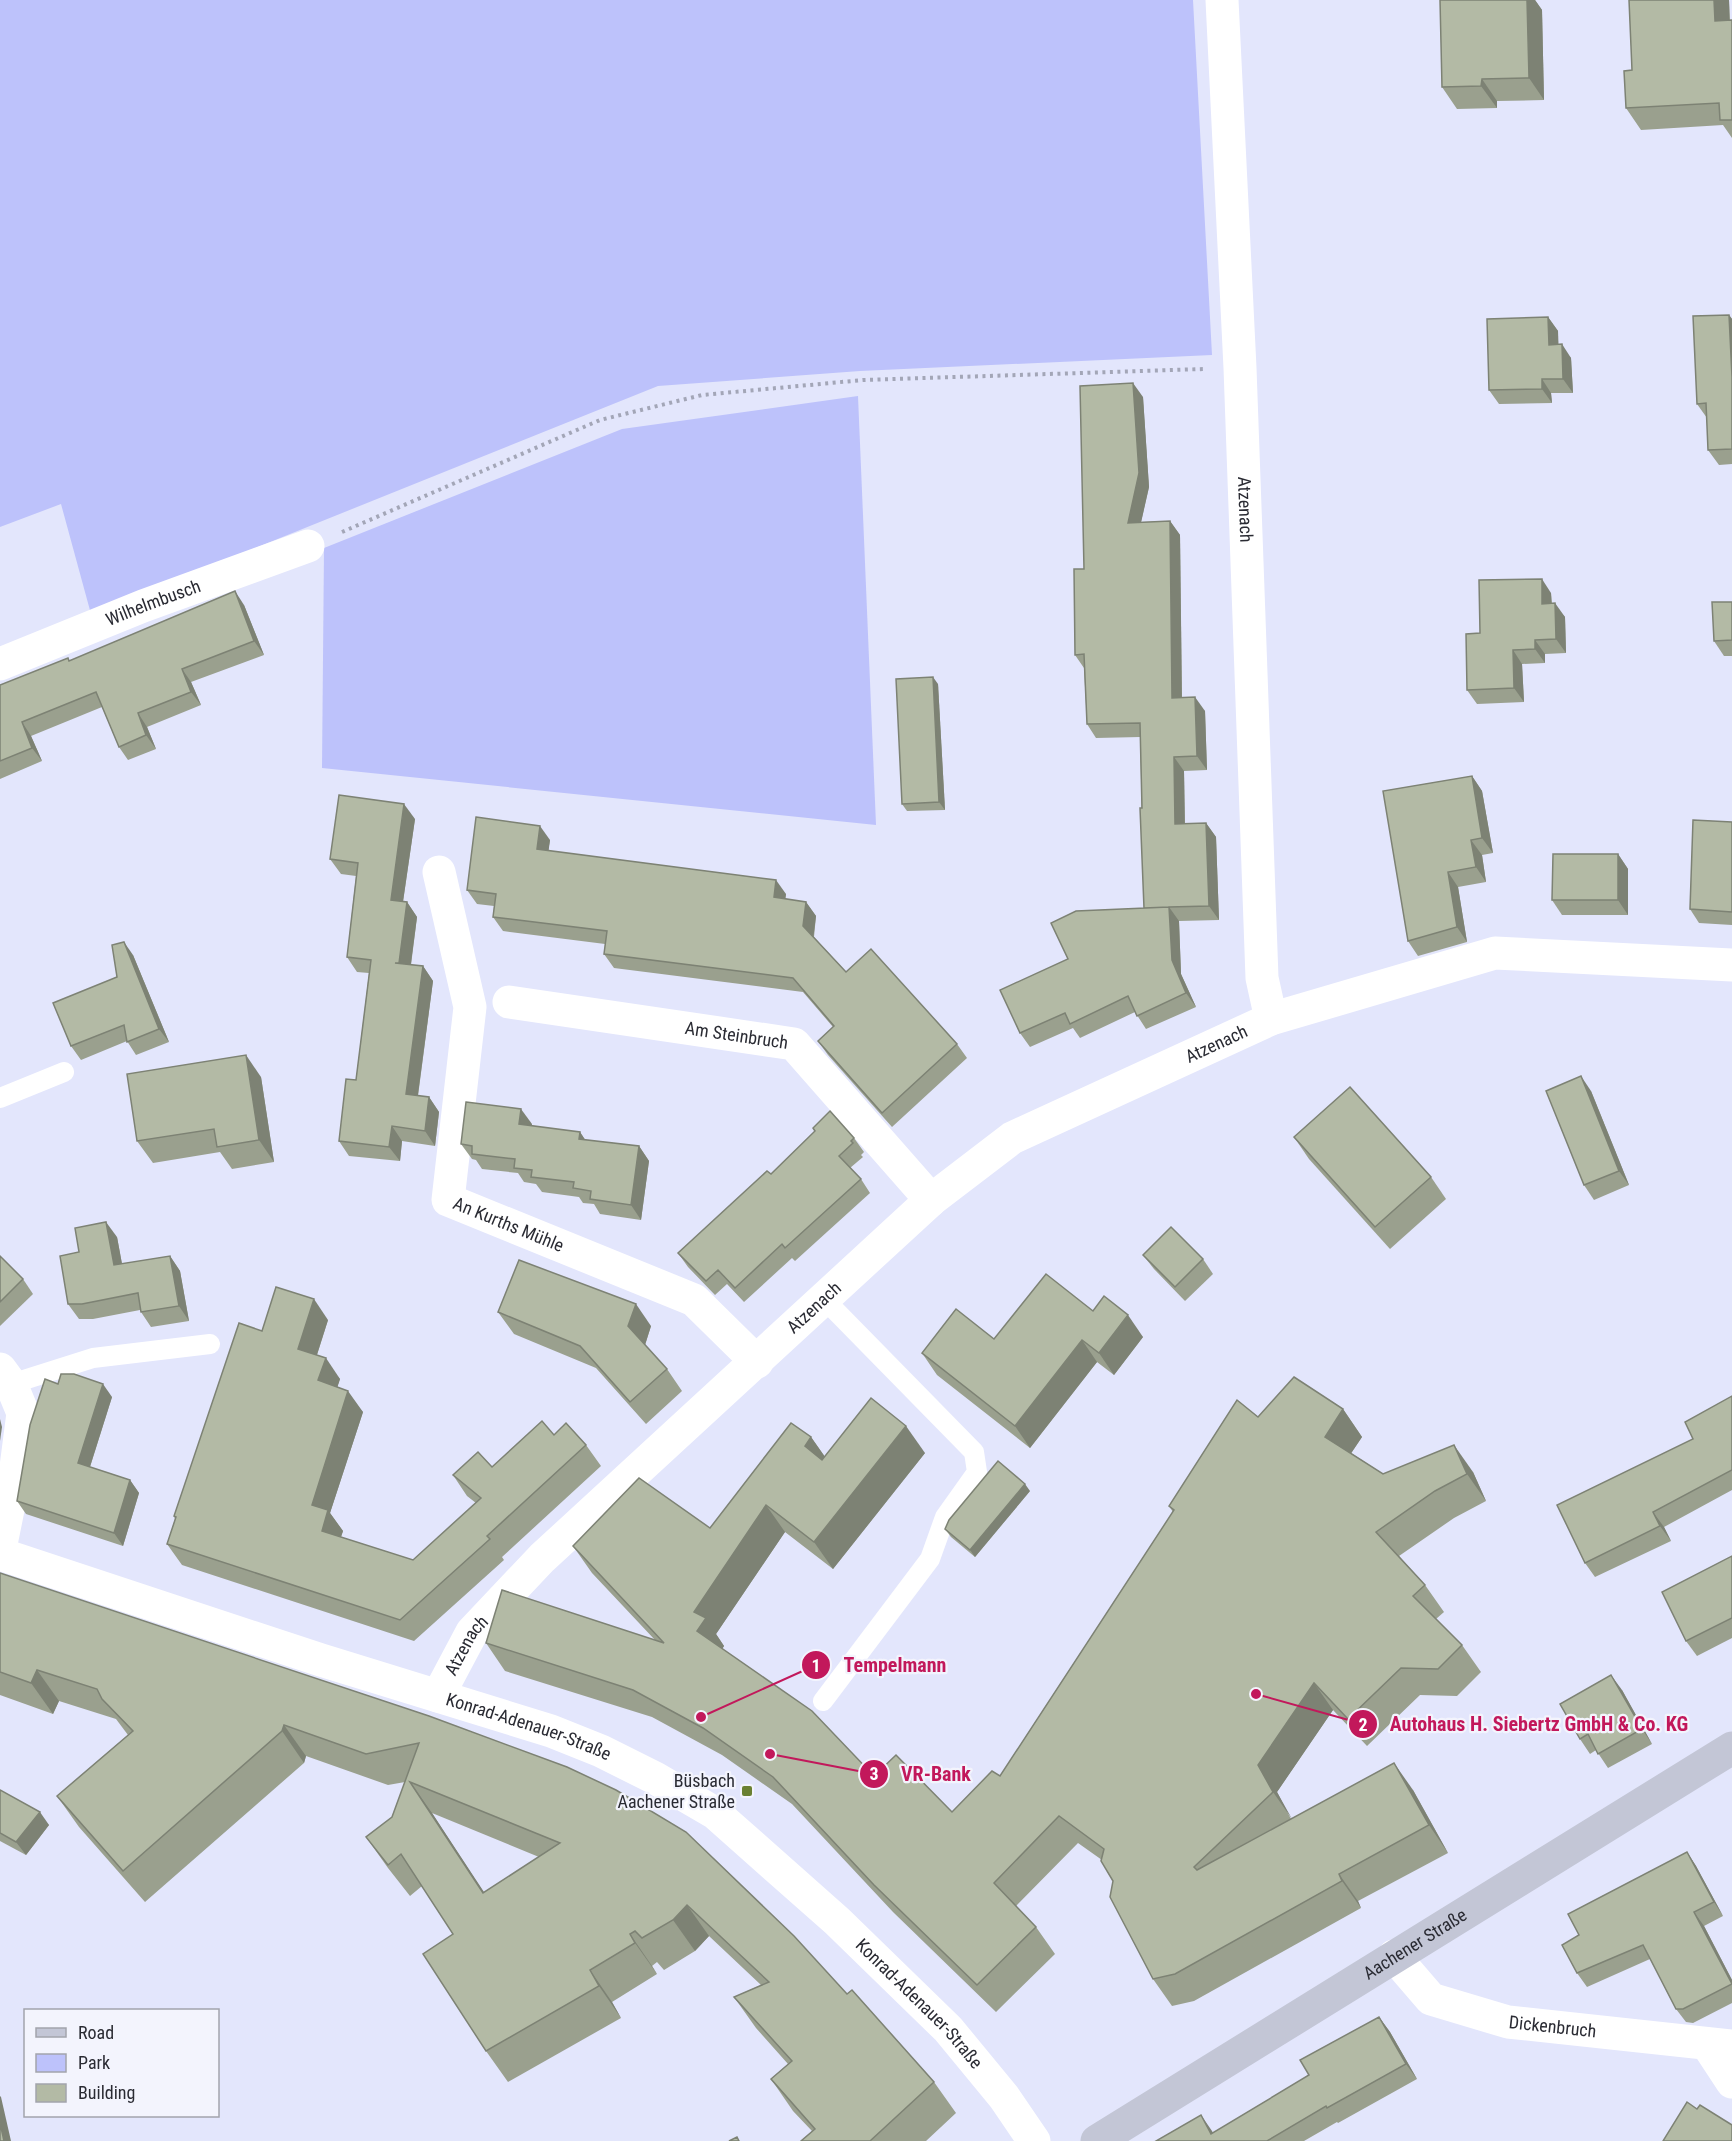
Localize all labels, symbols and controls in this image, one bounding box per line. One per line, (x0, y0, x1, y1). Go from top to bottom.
street label: Atzenach (1234, 476, 1257, 543)
street label: Wilhelmbusch (103, 575, 203, 630)
street label: Am Steinbruch (684, 1017, 790, 1053)
street label: Atzenach (1182, 1020, 1251, 1067)
street label: An Kurths Mühle (450, 1192, 567, 1256)
street label: Atzenach (782, 1277, 845, 1337)
street label: Atzenach (440, 1611, 492, 1679)
callout: Tempelmann (801, 1646, 958, 1684)
text: Tempelmann (844, 1653, 946, 1677)
text: 1 (811, 1655, 821, 1676)
street label: Konrad-Adenauer-Straße (444, 1688, 615, 1764)
callout: Autohaus H. Siebertz GmbH & Co. KG (1348, 1705, 1700, 1743)
text: Autohaus H. Siebertz GmbH & Co. KG (1390, 1712, 1688, 1736)
text: 2 (1358, 1714, 1368, 1735)
callout: VR-Bank (859, 1755, 983, 1793)
text: VR-Bank (901, 1762, 971, 1786)
text: 3 (869, 1763, 879, 1784)
place label: Büsbach Aachener Straße (618, 1770, 735, 1812)
marker: Büsbach Aachener Straße (740, 1784, 754, 1798)
street label: Aachener Straße (1359, 1904, 1470, 1984)
street label: Konrad-Adenauer-Straße (852, 1934, 987, 2073)
legend (24, 2009, 219, 2117)
street label: Dickenbruch (1508, 2011, 1598, 2041)
text: Road (78, 2022, 114, 2043)
text: Park (78, 2052, 110, 2073)
text: Building (78, 2082, 135, 2103)

